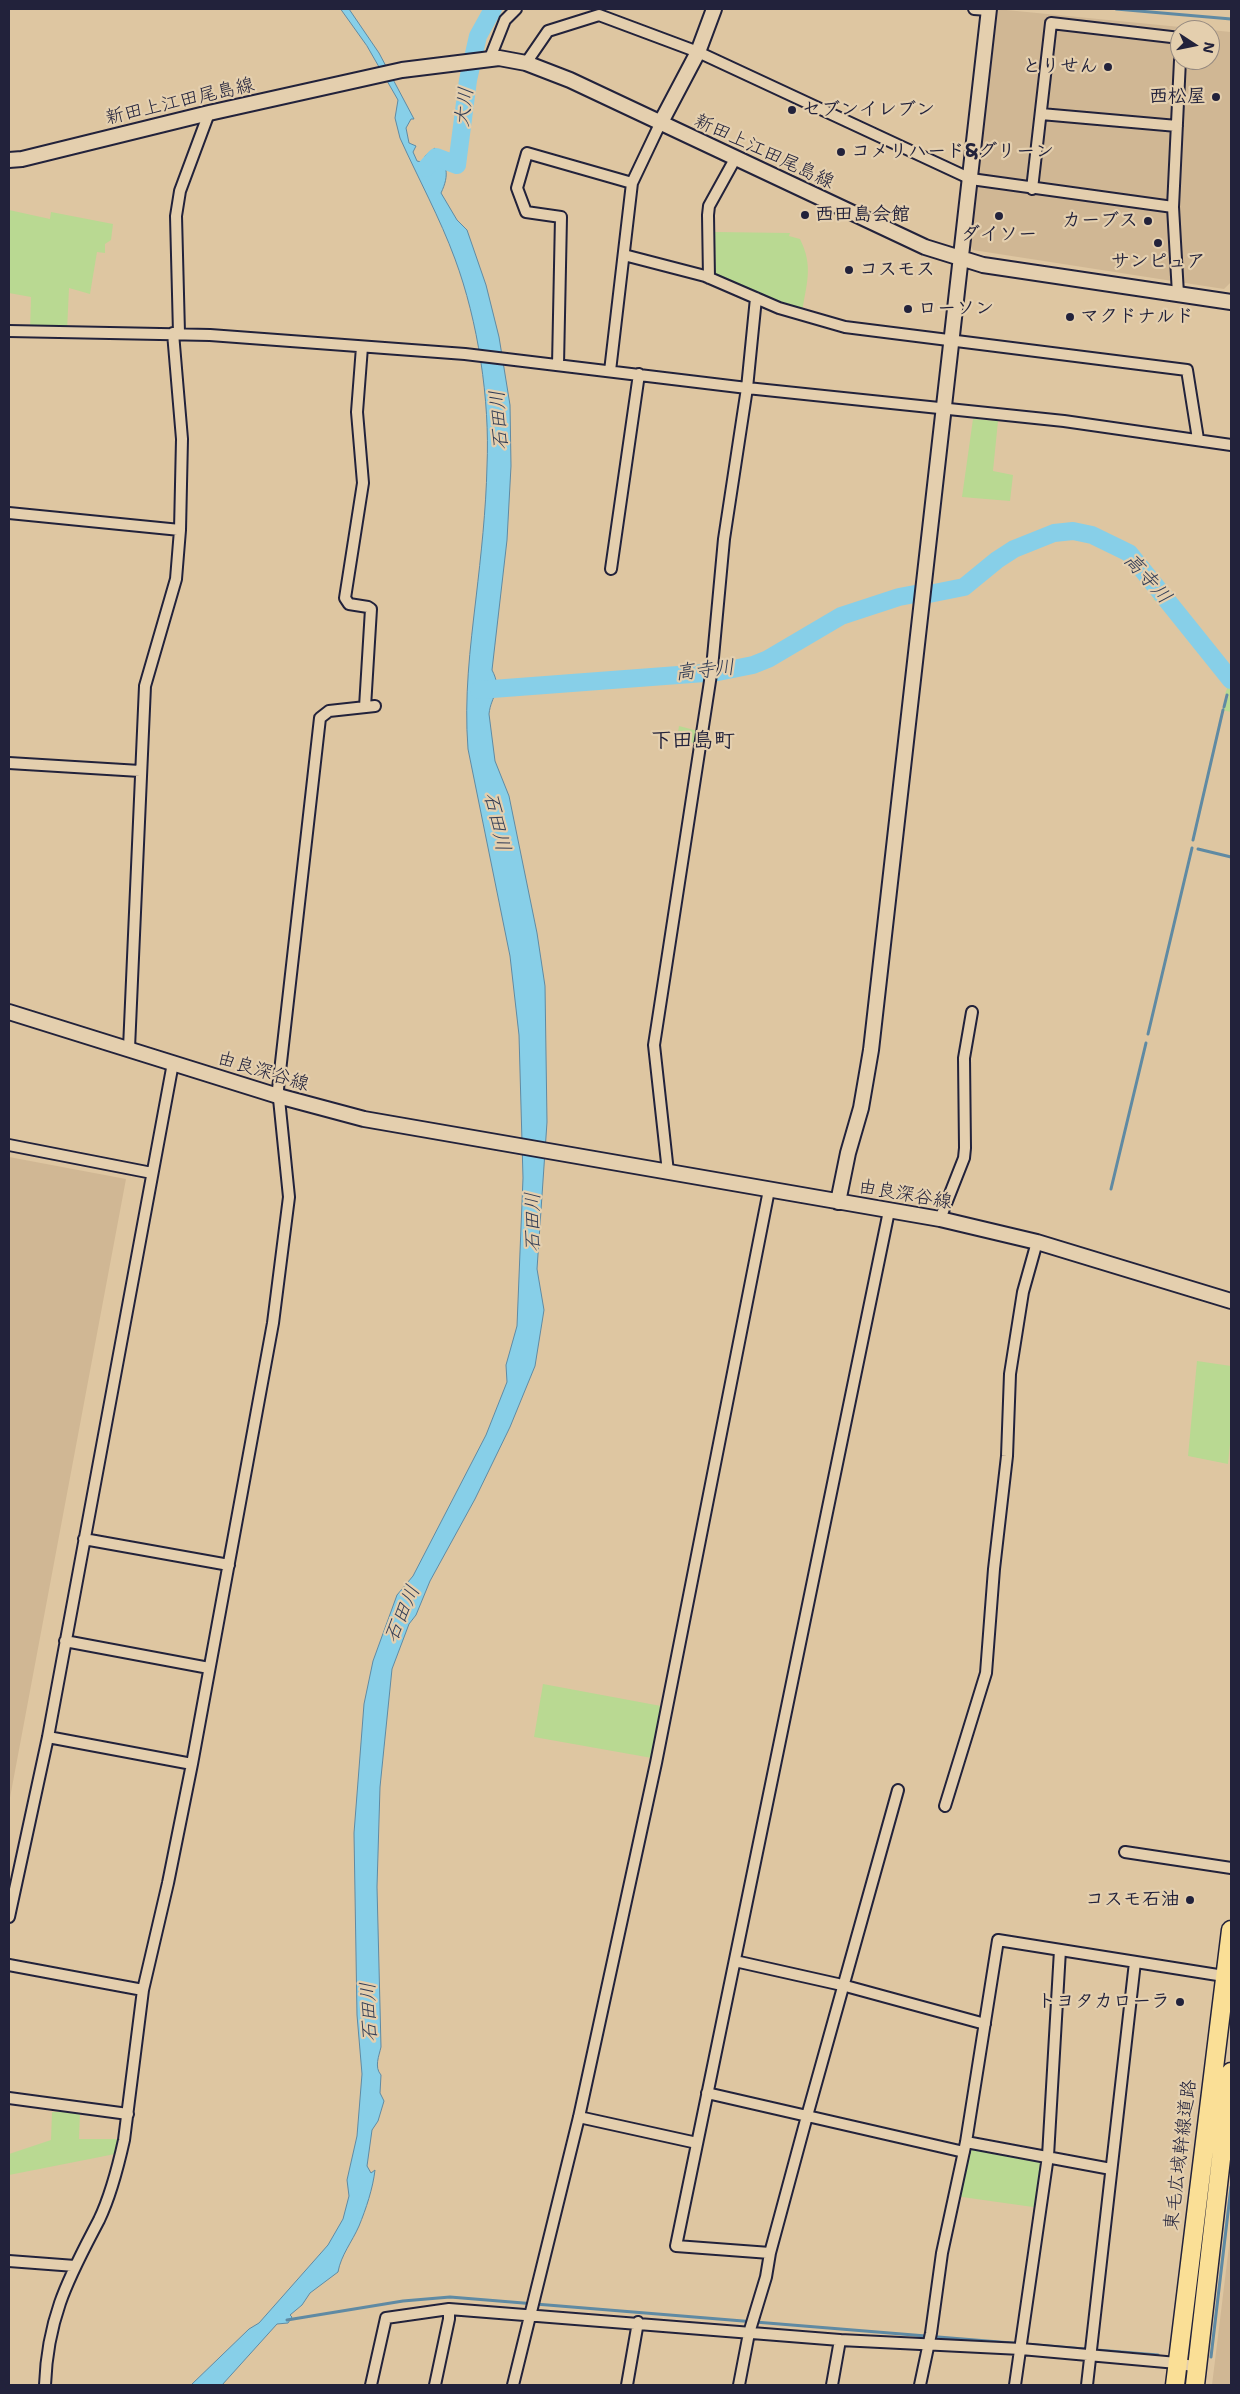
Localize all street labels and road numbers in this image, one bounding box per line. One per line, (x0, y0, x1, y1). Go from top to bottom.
street label: 新田上江田尾島線 (103, 74, 257, 130)
street label: 新田上江田尾島線 (690, 110, 838, 194)
street label: 由良深谷線 (214, 1047, 312, 1097)
street label: 由良深谷線 (856, 1176, 954, 1214)
street label: 東毛広域幹線道路 (1160, 2078, 1202, 2232)

